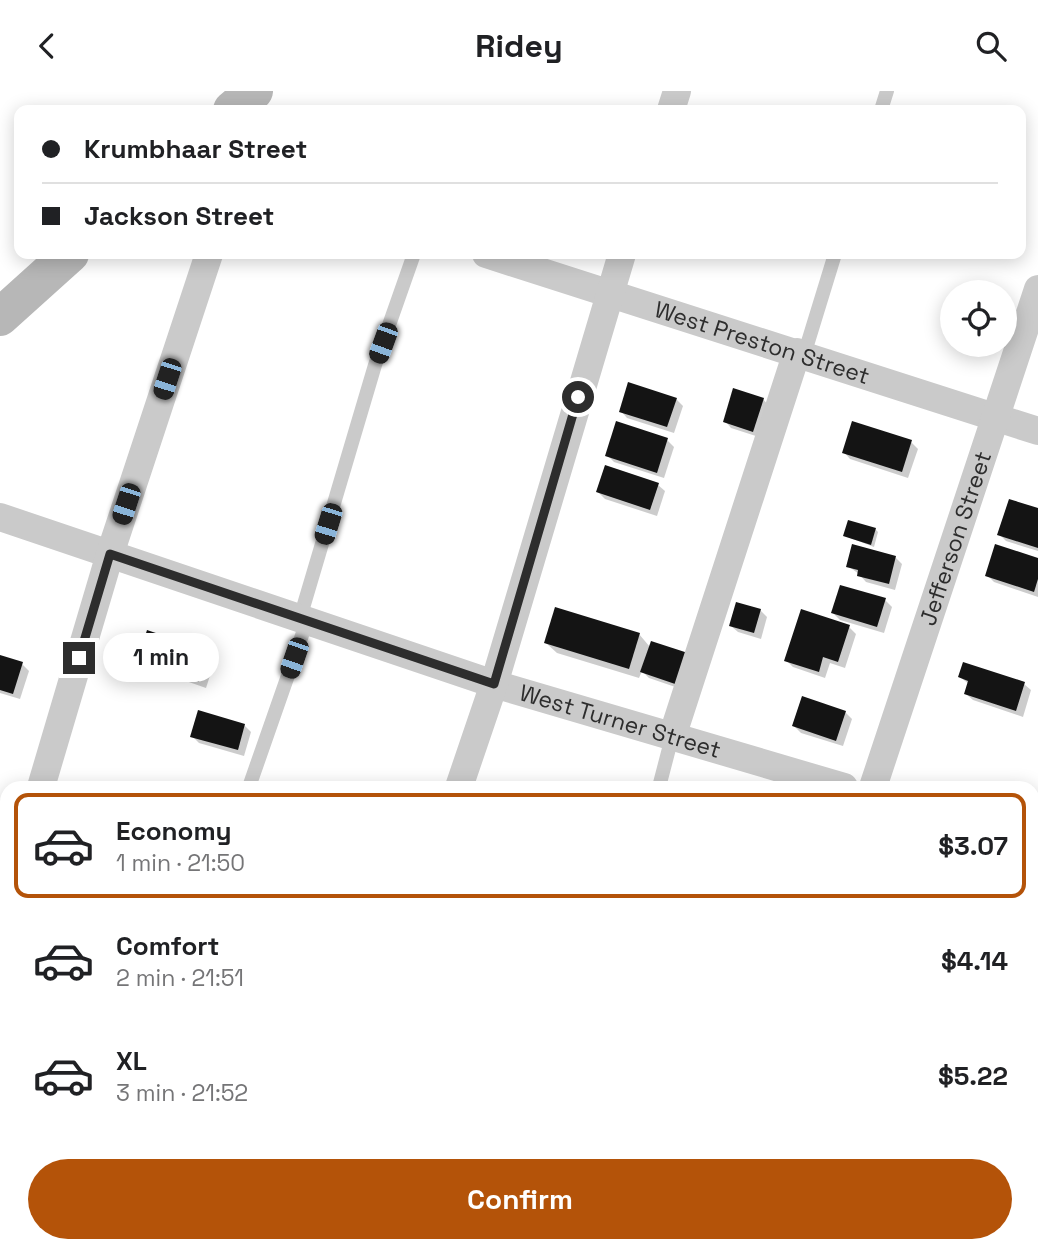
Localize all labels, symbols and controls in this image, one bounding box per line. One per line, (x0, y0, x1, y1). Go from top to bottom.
text: Ridey (475, 26, 563, 66)
icon: back (28, 27, 66, 65)
icon: search (972, 27, 1010, 65)
text: Krumbhaar Street (84, 132, 307, 166)
text: Jackson Street (84, 199, 274, 233)
map controls (940, 280, 1017, 357)
button: locate (940, 280, 1017, 357)
street label: West Preston Street (651, 294, 873, 391)
car (366, 320, 401, 366)
car (151, 356, 184, 402)
route start (562, 381, 594, 413)
street label: Jefferson Street (913, 447, 998, 629)
car (110, 481, 143, 527)
car (312, 501, 345, 547)
callout: 1 min (104, 633, 219, 683)
car (278, 635, 311, 681)
route end (63, 642, 95, 674)
text: 1 min (133, 642, 189, 672)
street label: West Turner Street (516, 677, 724, 765)
icon: car (32, 814, 95, 877)
text: Economy (116, 814, 232, 848)
text: $3.07 (938, 829, 1008, 863)
text: 1 min · 21:50 (116, 848, 245, 878)
icon: car (32, 929, 95, 992)
text: Comfort (116, 929, 219, 963)
text: $4.14 (941, 944, 1008, 978)
text: 2 min · 21:51 (116, 963, 244, 993)
icon: car (32, 1044, 95, 1107)
text: XL (116, 1044, 147, 1078)
text: $5.22 (938, 1059, 1008, 1093)
text: 3 min · 21:52 (116, 1078, 248, 1108)
button: Confirm (28, 1159, 1012, 1239)

